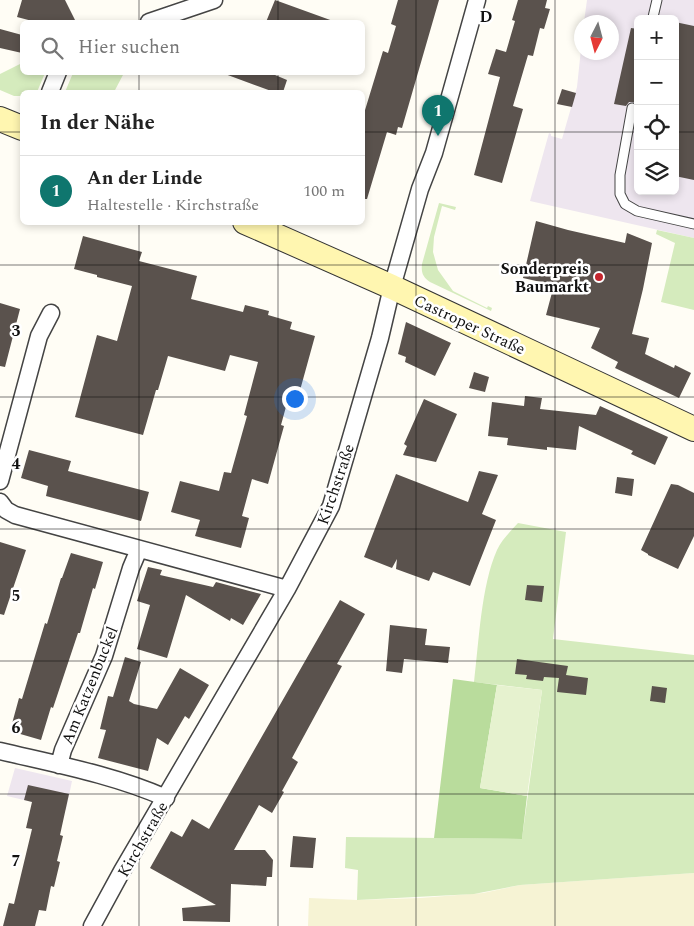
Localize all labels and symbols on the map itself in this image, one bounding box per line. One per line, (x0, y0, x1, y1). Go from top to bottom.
text: D (480, 5, 493, 29)
north arrow (574, 15, 619, 60)
pin: 1 (422, 95, 454, 136)
place label: Sonderpreis Baumarkt (500, 257, 589, 299)
marker: Sonderpreis Baumarkt (593, 271, 605, 283)
street label: Castroper Straße (410, 289, 529, 361)
text: 3 (12, 319, 21, 343)
your location (282, 386, 308, 412)
street label: Kirchstraße (311, 441, 361, 528)
text: 4 (12, 452, 21, 476)
text: 5 (12, 584, 20, 608)
street label: Am Katzenbuckel (55, 623, 125, 748)
text: 6 (12, 716, 21, 740)
street label: Kirchstraße (111, 797, 174, 882)
text: 7 (12, 849, 21, 873)

